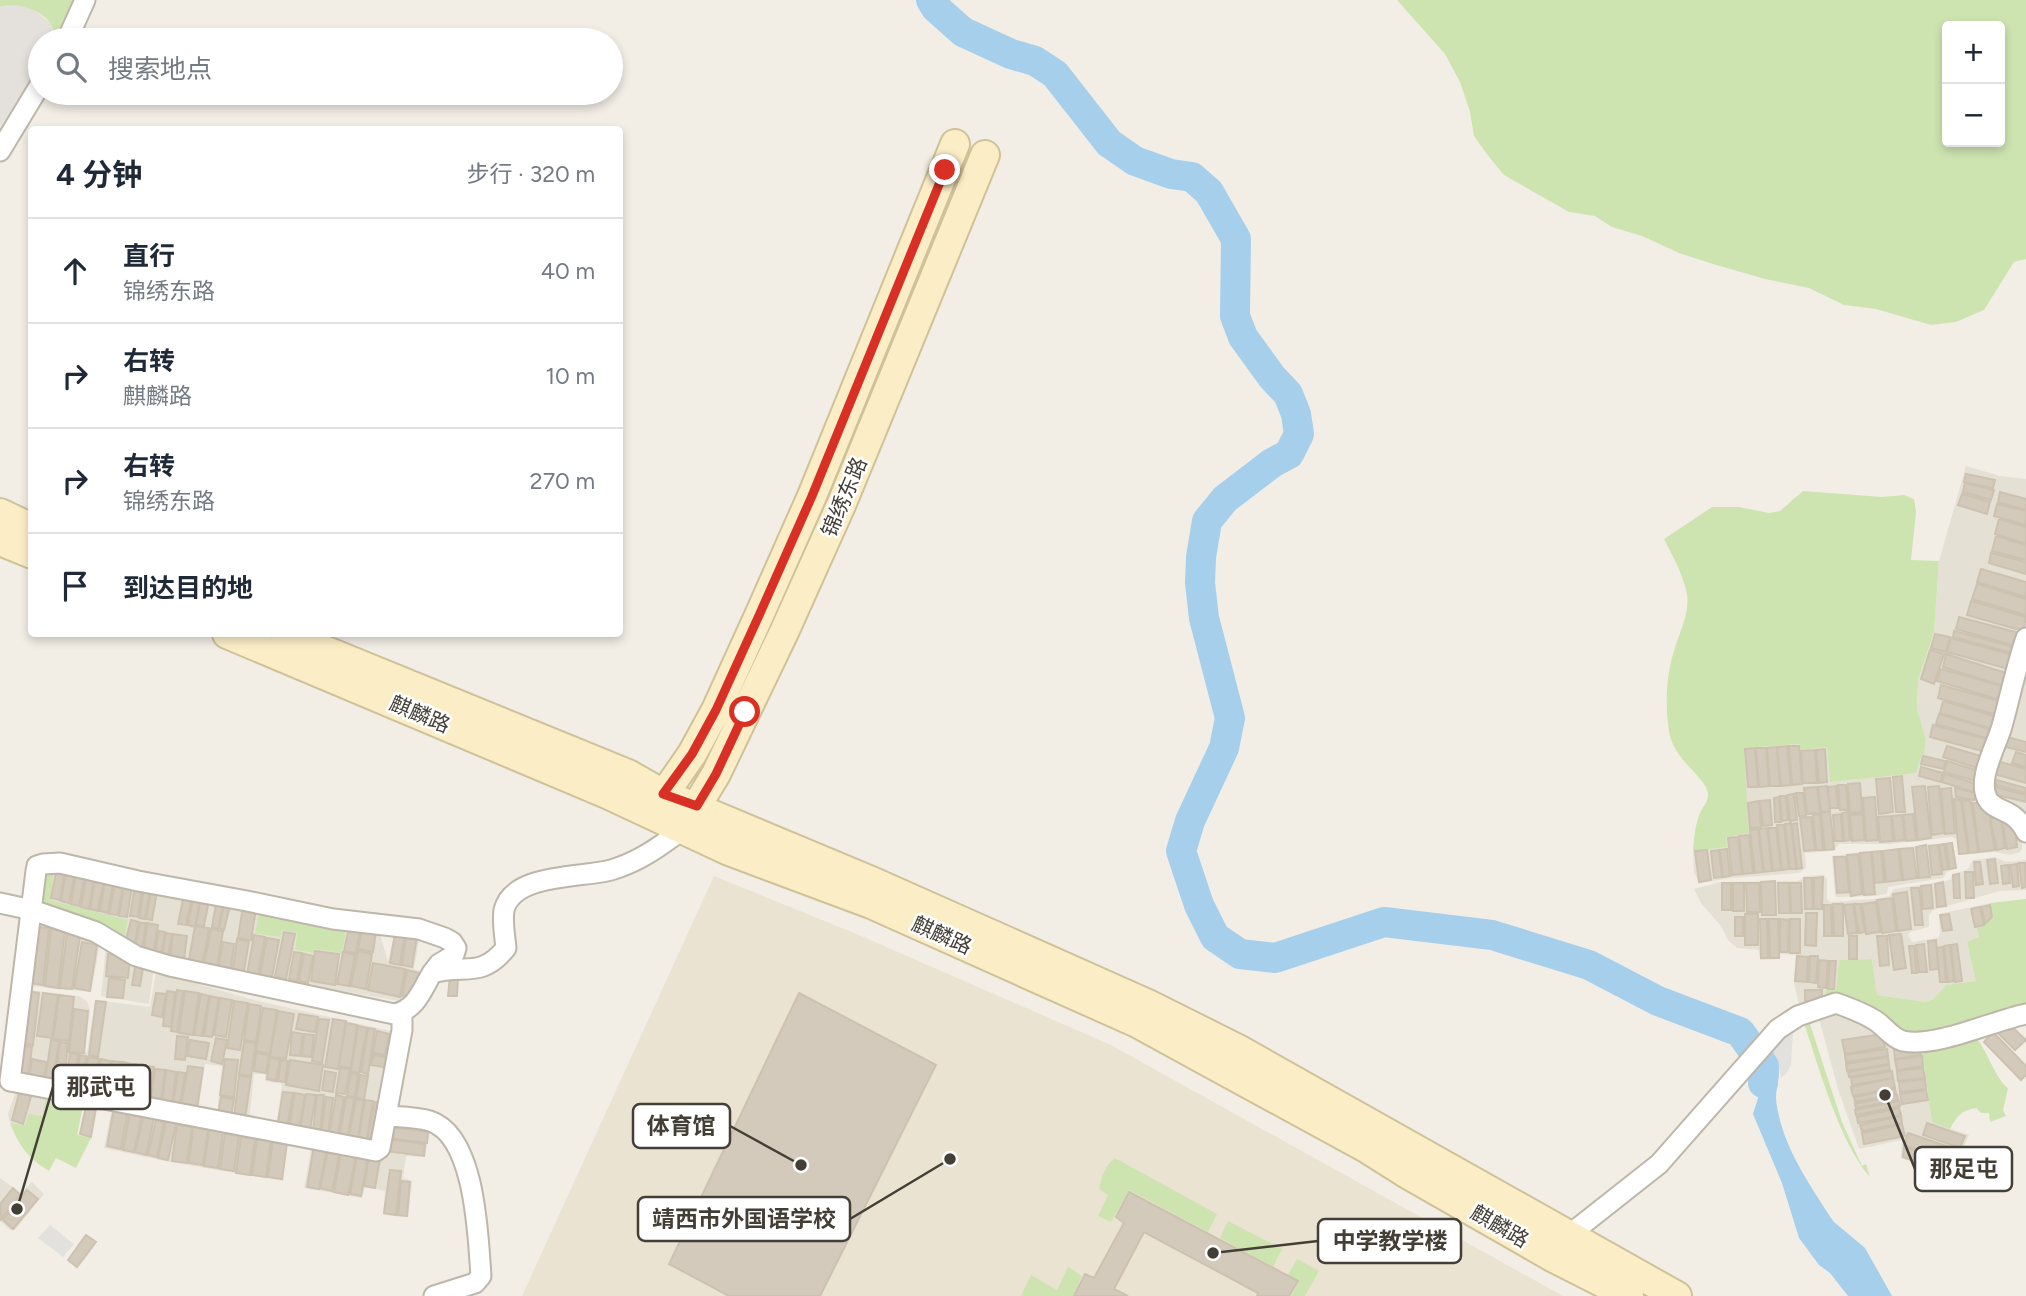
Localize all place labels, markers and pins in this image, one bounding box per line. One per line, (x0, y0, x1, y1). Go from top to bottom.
callout: 那武屯 (53, 1065, 150, 1109)
callout: 体育馆 (633, 1104, 730, 1148)
callout: 那足屯 (1915, 1147, 2012, 1191)
callout: 靖西市外国语学校 (638, 1197, 850, 1241)
callout: 中学教学楼 (1318, 1219, 1461, 1263)

